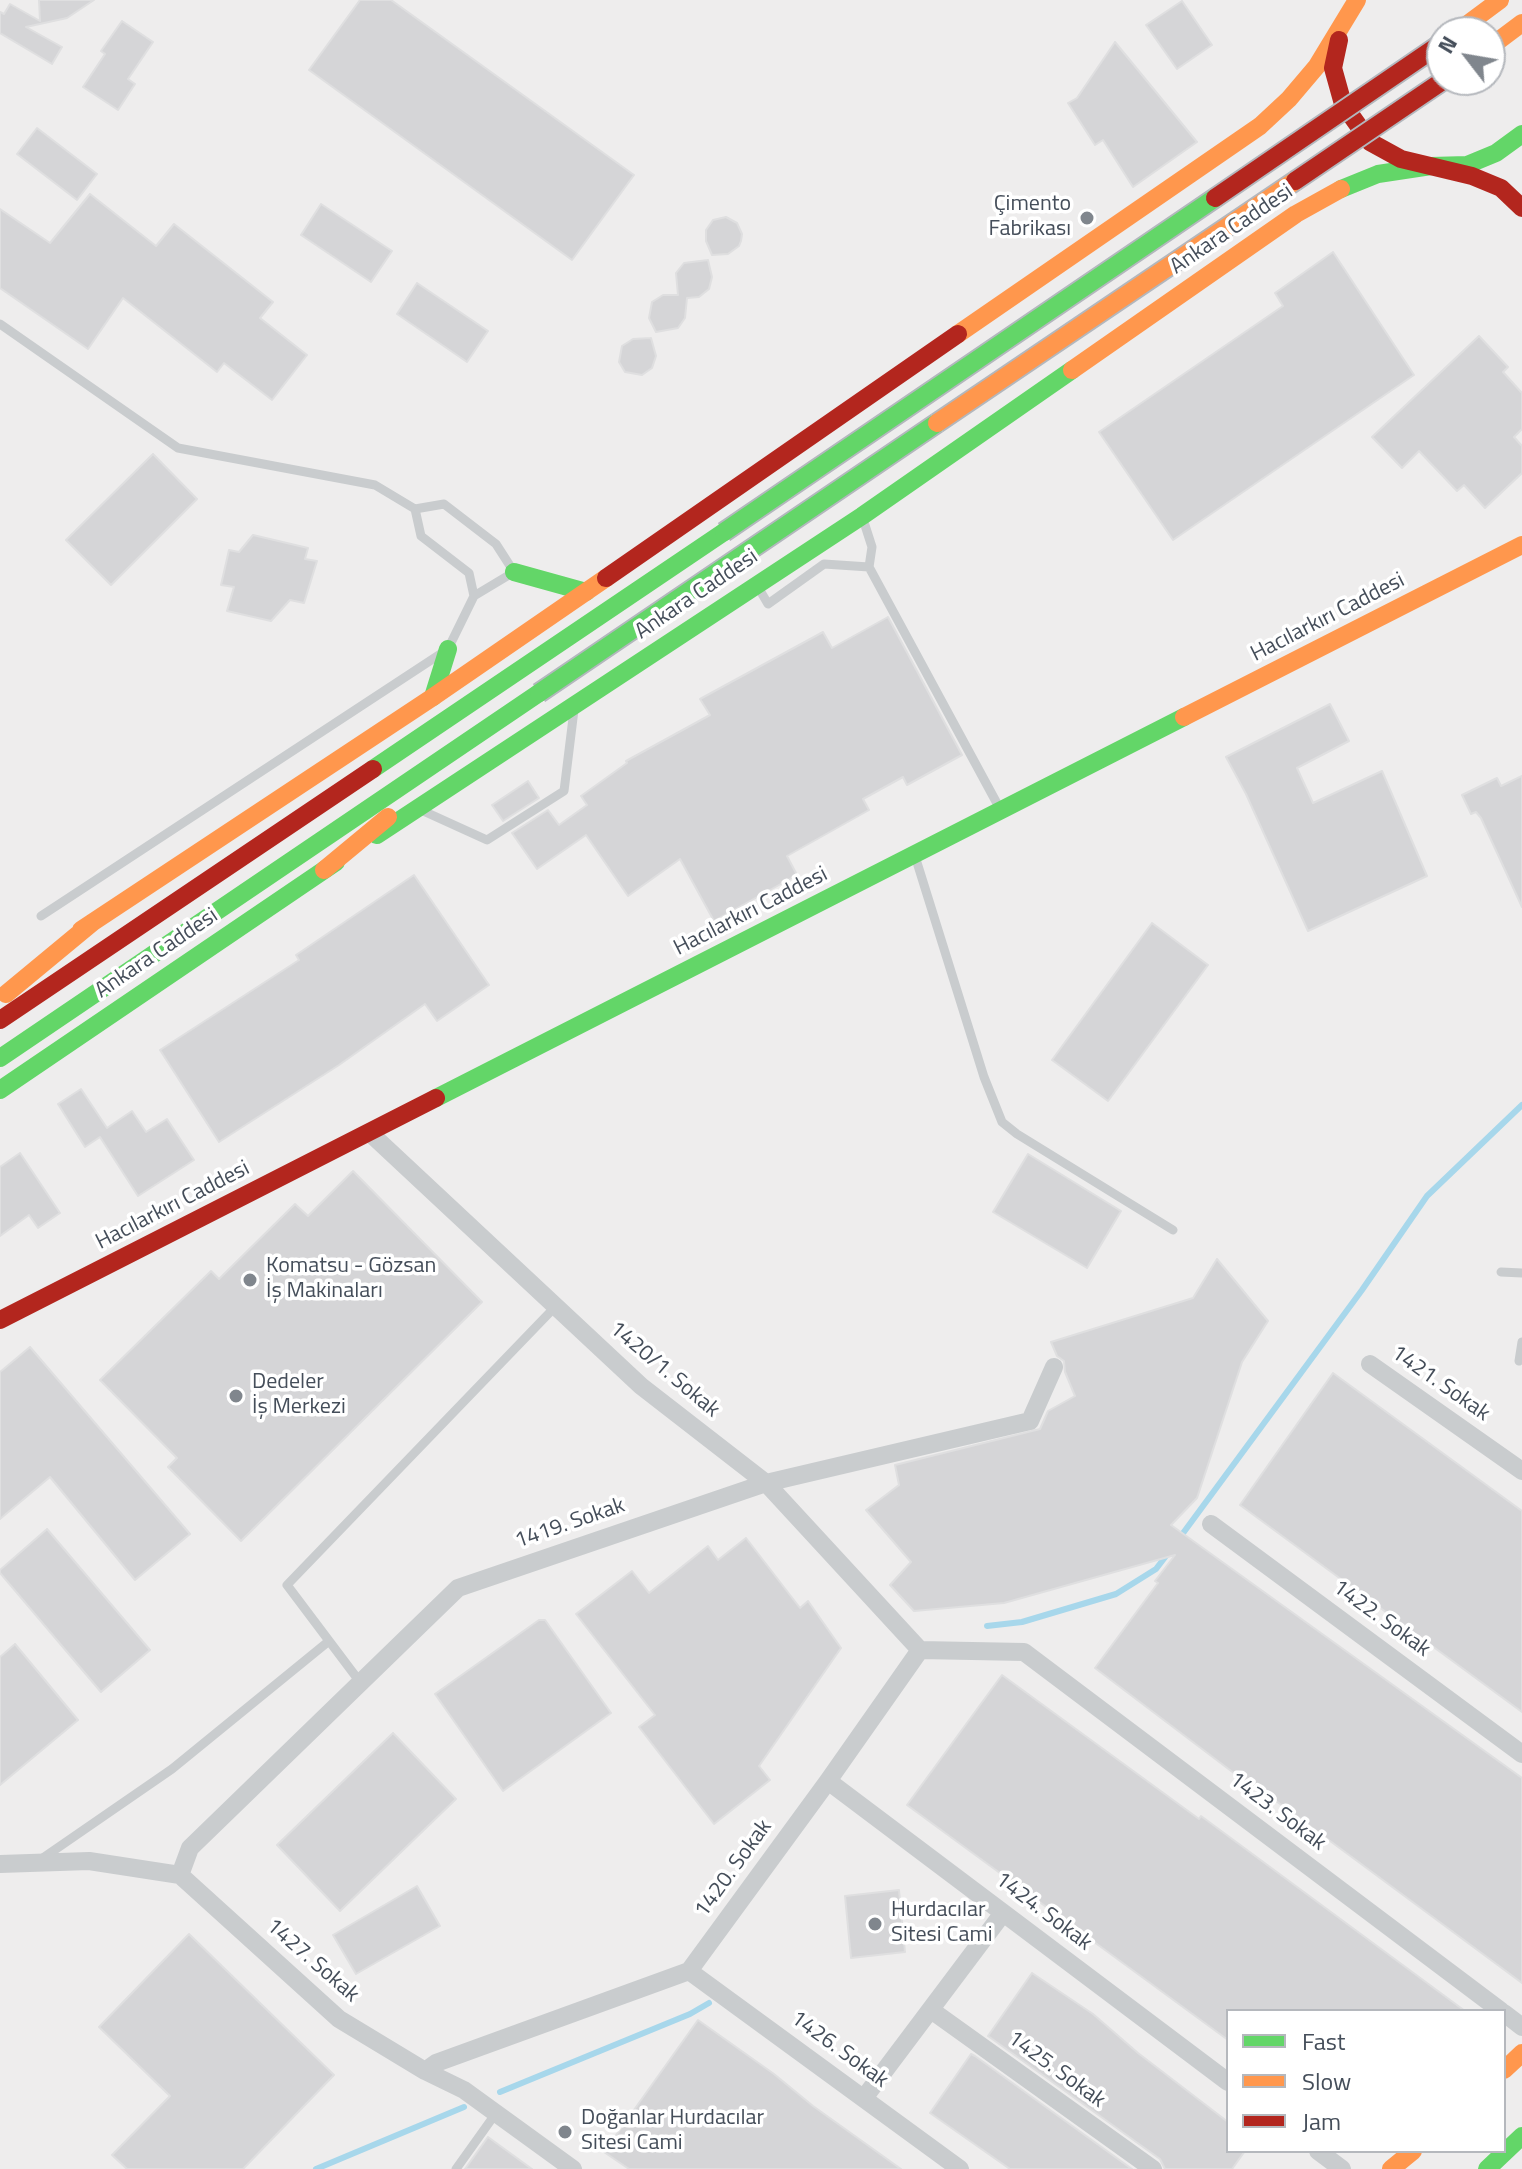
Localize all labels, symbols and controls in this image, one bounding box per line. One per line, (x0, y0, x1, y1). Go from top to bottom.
north arrow (1426, 16, 1506, 96)
text: N (1429, 29, 1466, 60)
street label: Ankara Caddesi (1166, 179, 1298, 281)
place label: Çimento Fabrikası (989, 192, 1071, 244)
marker: Çimento Fabrikası (1078, 209, 1096, 227)
street label: Ankara Caddesi (631, 544, 763, 646)
street label: Hacılarkırı Caddesi (1247, 568, 1409, 668)
street label: Hacılarkırı Caddesi (670, 862, 832, 962)
street label: Ankara Caddesi (91, 903, 223, 1005)
street label: Hacılarkırı Caddesi (92, 1156, 254, 1256)
place label: Komatsu - Gözsan İş Makinaları (266, 1254, 436, 1306)
marker: Komatsu - Gözsan İş Makinaları (241, 1271, 259, 1289)
street label: 1420/1. Sokak (603, 1316, 725, 1424)
street label: 1421. Sokak (1386, 1340, 1494, 1428)
place label: Dedeler İş Merkezi (252, 1370, 346, 1422)
marker: Dedeler İş Merkezi (227, 1387, 245, 1405)
street label: 1419. Sokak (512, 1493, 628, 1555)
street label: 1422. Sokak (1327, 1575, 1435, 1663)
street label: 1423. Sokak (1223, 1767, 1331, 1857)
street label: 1420. Sokak (690, 1815, 778, 1923)
street label: 1424. Sokak (989, 1867, 1097, 1957)
place label: Hurdacılar Sitesi Cami (891, 1898, 993, 1950)
street label: 1427. Sokak (260, 1913, 364, 2009)
marker: Hurdacılar Sitesi Cami (866, 1915, 884, 1933)
street label: 1426. Sokak (785, 2006, 893, 2094)
legend (1226, 2009, 1506, 2153)
text: Fast (1302, 2023, 1345, 2059)
street label: 1425. Sokak (1002, 2026, 1110, 2114)
text: Slow (1302, 2063, 1351, 2099)
text: Jam (1302, 2103, 1341, 2139)
place label: Doğanlar Hurdacılar Sitesi Cami (581, 2106, 764, 2158)
marker: Doğanlar Hurdacılar Sitesi Cami (556, 2123, 574, 2141)

